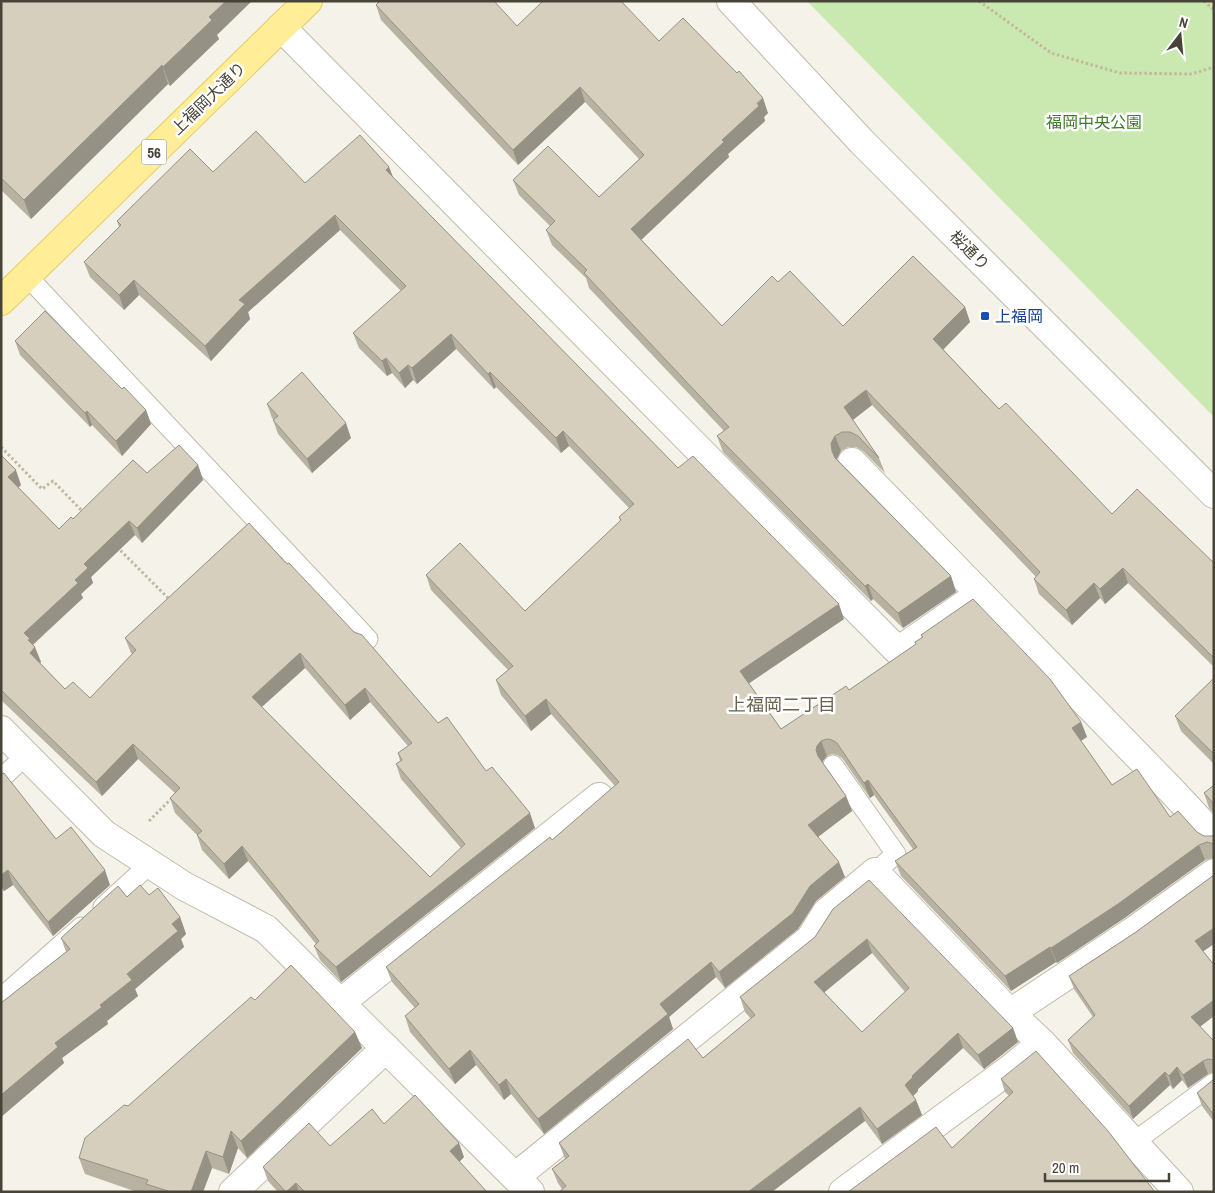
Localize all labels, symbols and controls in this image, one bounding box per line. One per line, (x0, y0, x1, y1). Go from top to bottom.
north arrow (1155, 10, 1205, 60)
text: N (1177, 13, 1190, 32)
street label: 上福岡大通り (166, 57, 250, 139)
park label: 福岡中央公園 (1046, 111, 1142, 133)
road number: 56 (142, 140, 166, 164)
street label: 桜通り (945, 225, 995, 275)
place label: 上福岡 (995, 305, 1043, 327)
marker: 上福岡 (979, 310, 991, 322)
district label: 上福岡二丁目 (728, 692, 836, 717)
scale bar (1045, 1150, 1169, 1182)
text: 20 m (1052, 1157, 1079, 1178)

